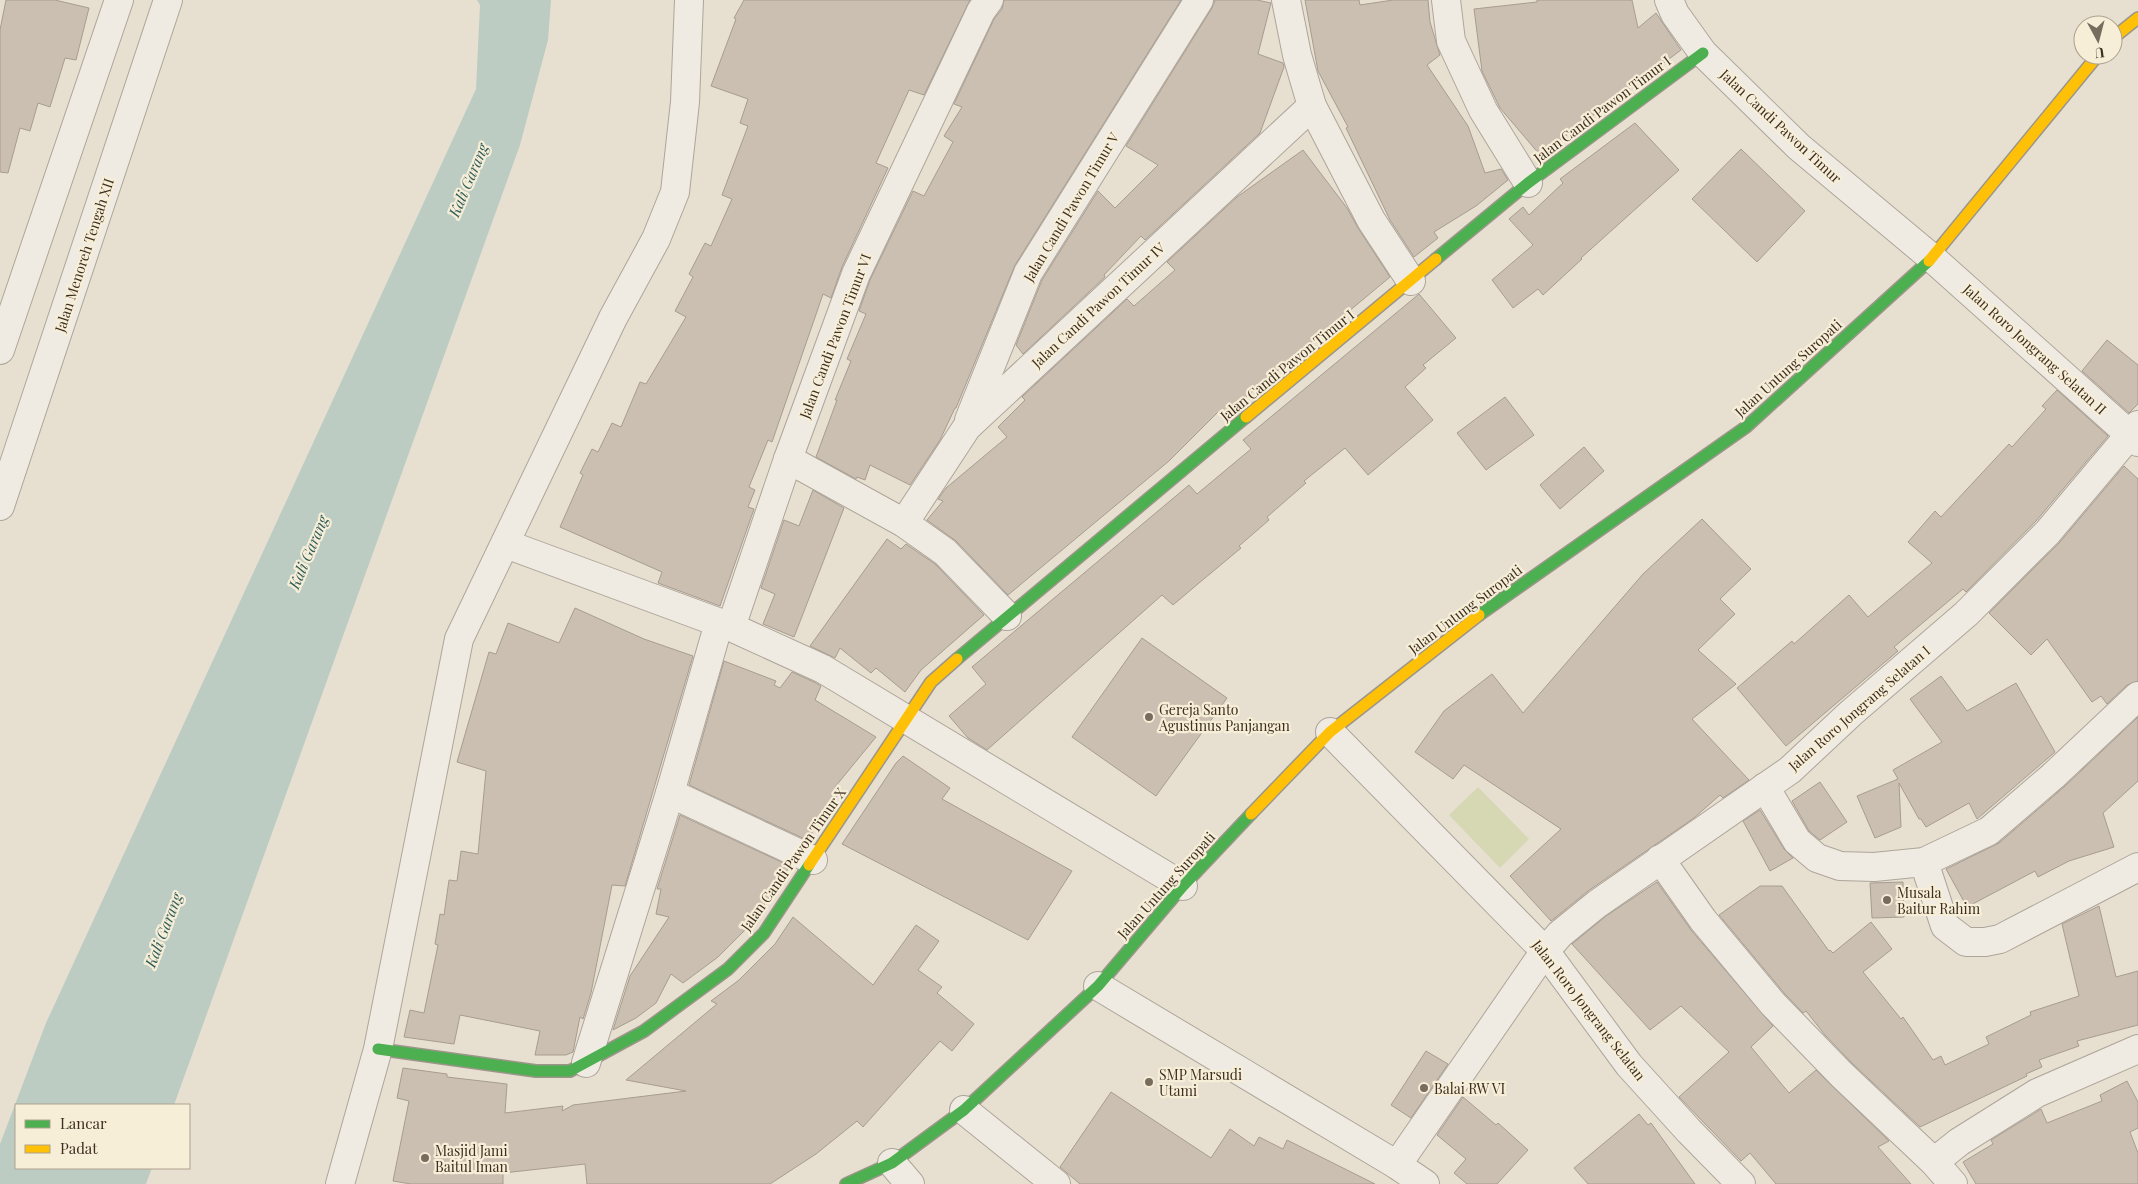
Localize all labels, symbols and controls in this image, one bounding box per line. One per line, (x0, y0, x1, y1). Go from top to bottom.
north arrow (2073, 15, 2123, 65)
text: U (2093, 43, 2106, 63)
street label: Jalan Candi Pawon Timur I (1529, 51, 1675, 167)
street label: Jalan Candi Pawon Timur (1716, 64, 1846, 188)
street label: Jalan Candi Pawon Timur V (1018, 129, 1123, 286)
water label: Kali Garang (443, 139, 493, 221)
street label: Jalan Menoreh Tengah XII (50, 175, 118, 335)
street label: Jalan Candi Pawon Timur IV (1026, 238, 1169, 373)
street label: Jalan Candi Pawon Timur VI (794, 250, 875, 422)
street label: Jalan Roro Jongrang Selatan II (1959, 279, 2111, 419)
street label: Jalan Candi Pawon Timur I (1215, 305, 1358, 426)
street label: Jalan Untung Suropati (1730, 315, 1845, 422)
water label: Kali Garang (283, 511, 333, 593)
street label: Jalan Untung Suropati (1404, 560, 1526, 659)
street label: Jalan Roro Jongrang Selatan I (1783, 641, 1934, 776)
place label: Gereja Santo Agustinus Panjangan (1158, 700, 1290, 735)
marker: Gereja Santo Agustinus Panjangan (1143, 711, 1155, 723)
street label: Jalan Candi Pawon Timur X (736, 783, 850, 935)
street label: Jalan Untung Suropati (1112, 828, 1219, 943)
place label: Musala Baitur Rahim (1897, 883, 1981, 918)
water label: Kali Garang (139, 889, 187, 971)
marker: Musala Baitur Rahim (1881, 894, 1893, 906)
street label: Jalan Roro Jongrang Selatan (1527, 935, 1650, 1085)
place label: SMP Marsudi Utami (1159, 1065, 1242, 1100)
marker: SMP Marsudi Utami (1143, 1076, 1155, 1088)
place label: Balai RW VI (1434, 1079, 1506, 1098)
marker: Balai RW VI (1418, 1082, 1430, 1094)
legend (15, 1104, 190, 1169)
text: Lancar (60, 1113, 107, 1133)
text: Padat (60, 1138, 98, 1158)
place label: Masjid Jami Baitul Iman (435, 1141, 509, 1176)
marker: Masjid Jami Baitul Iman (419, 1152, 431, 1164)

